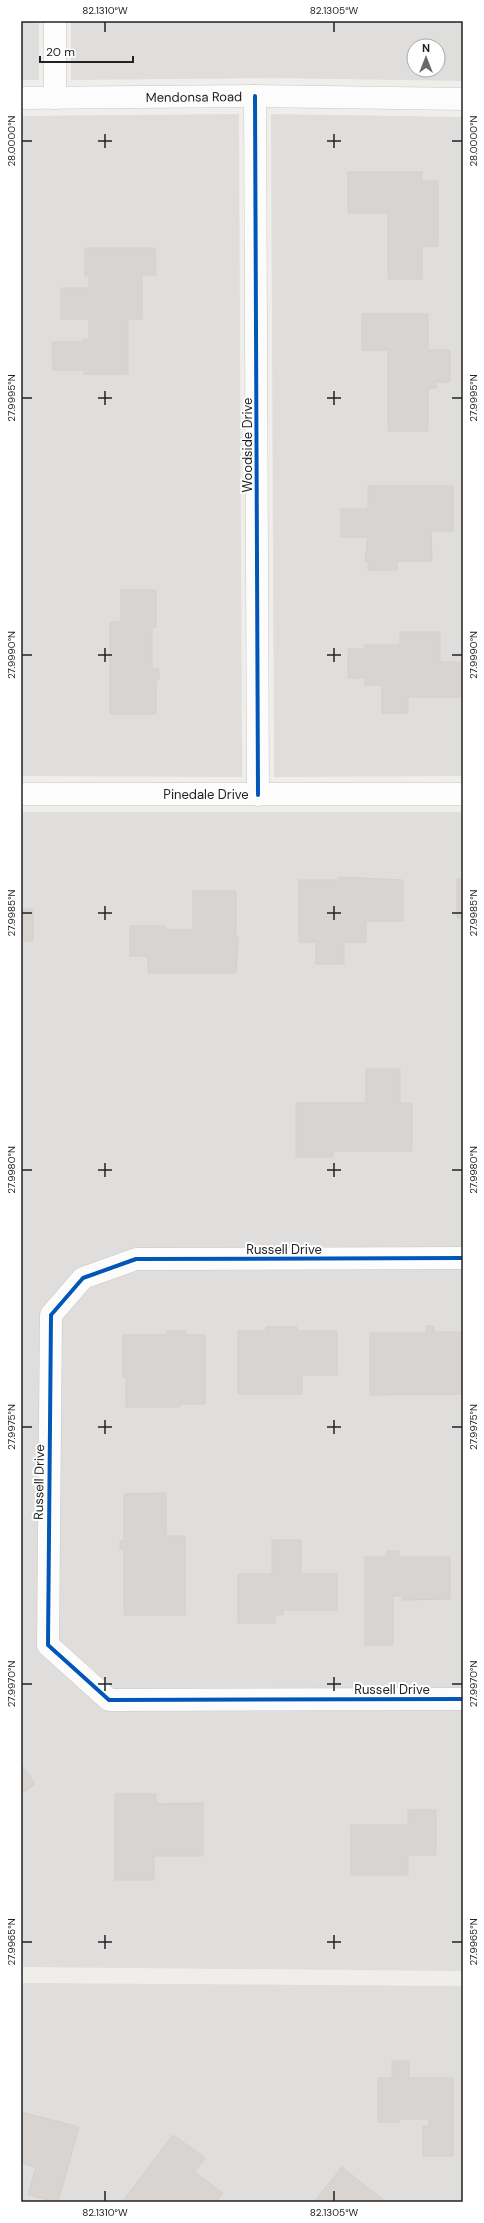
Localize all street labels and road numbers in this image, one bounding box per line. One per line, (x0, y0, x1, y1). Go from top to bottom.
street label: Mendonsa Road (146, 88, 242, 105)
street label: Woodside Drive (239, 398, 256, 492)
street label: Pinedale Drive (163, 786, 249, 803)
street label: Russell Drive (246, 1241, 322, 1258)
street label: Russell Drive (30, 1444, 48, 1520)
street label: Russell Drive (354, 1681, 430, 1698)

